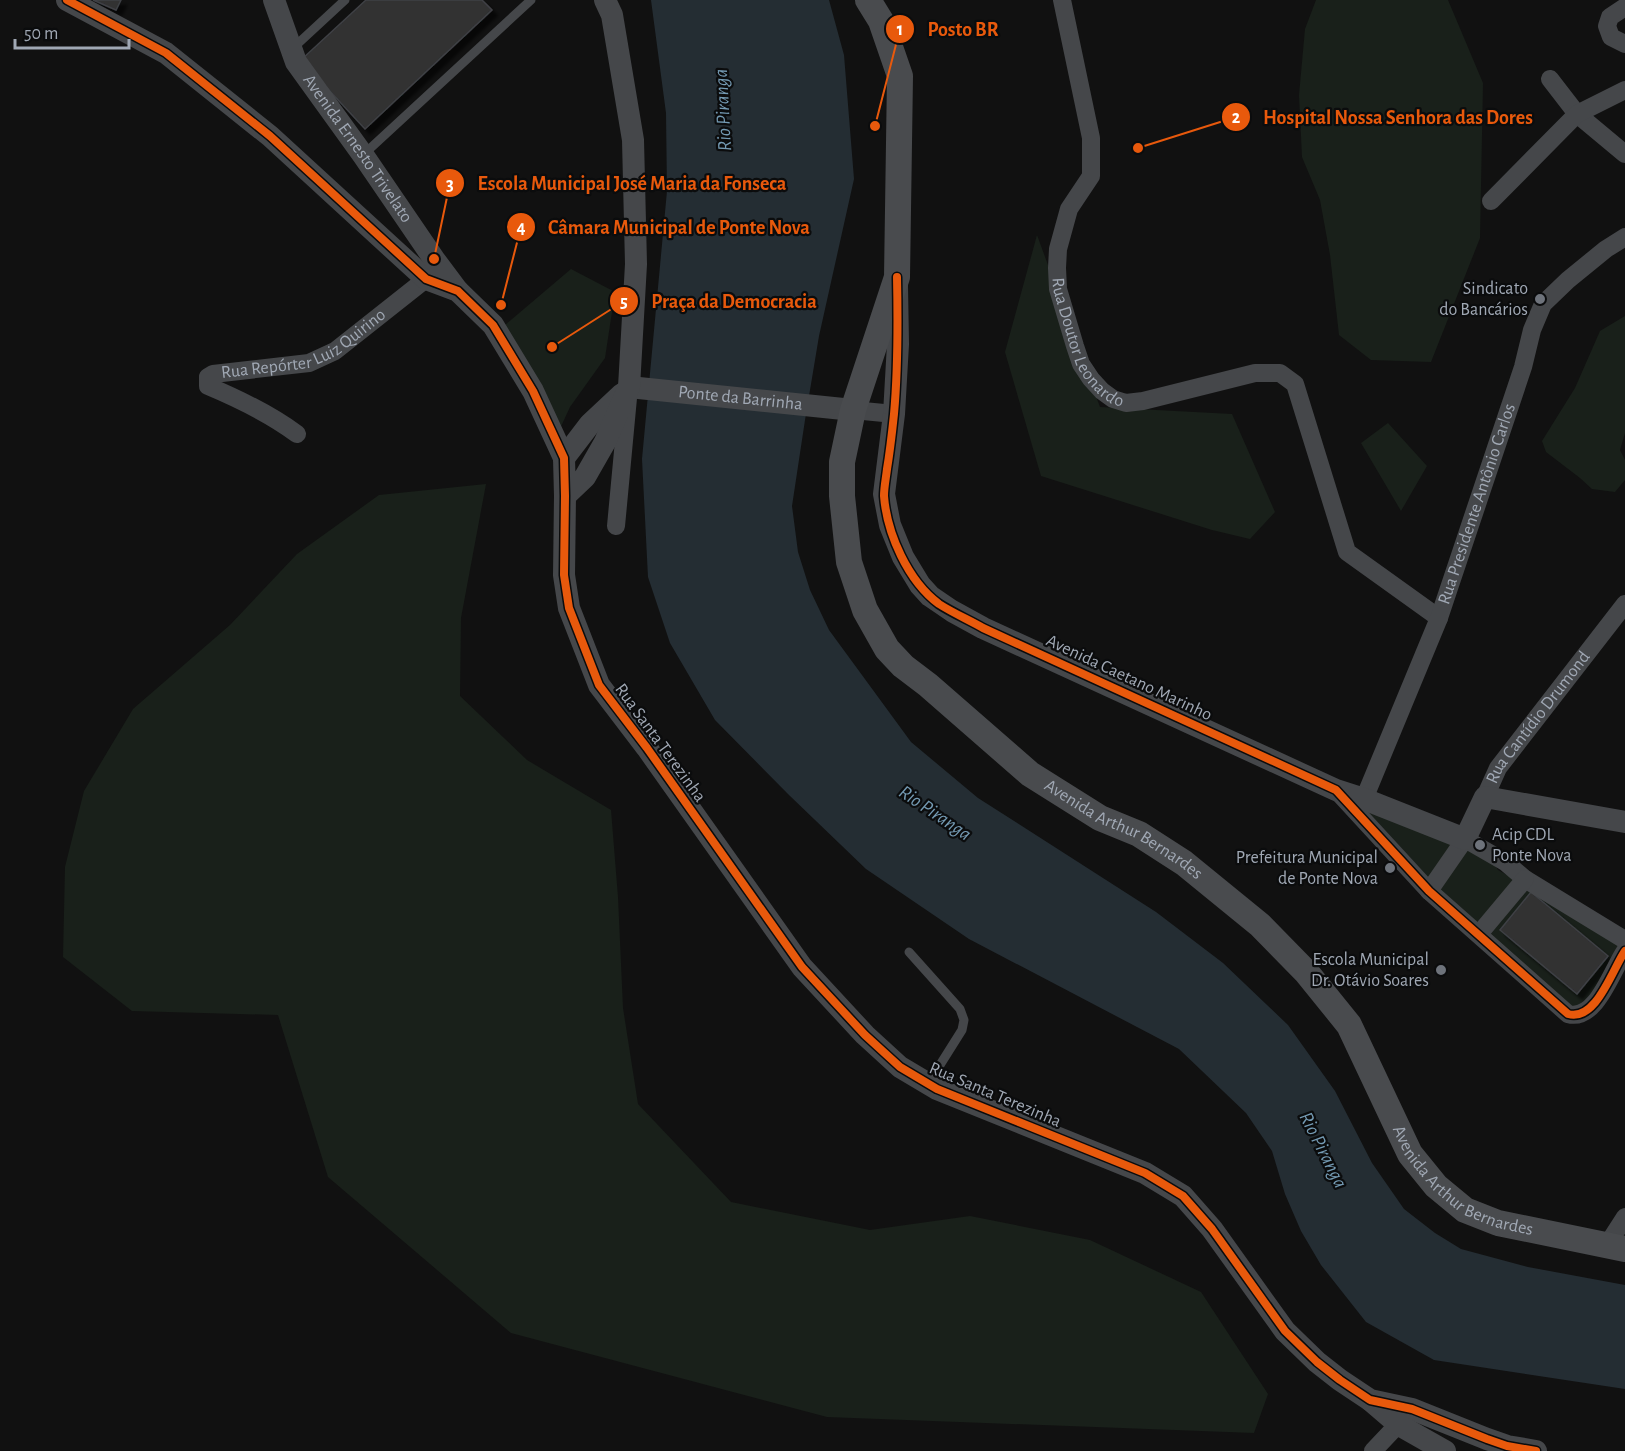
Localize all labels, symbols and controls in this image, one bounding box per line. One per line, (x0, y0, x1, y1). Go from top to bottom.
callout: Posto BR (885, 10, 1010, 48)
scale bar (15, 12, 129, 50)
text: Posto BR (928, 20, 999, 40)
text: 1 (897, 21, 903, 39)
text: 50 m (24, 25, 58, 43)
water label: Rio Piranga (711, 68, 735, 152)
street label: Avenida Ernesto Trivelato (299, 71, 416, 226)
callout: Hospital Nossa Senhora das Dores (1221, 98, 1545, 136)
text: Hospital Nossa Senhora das Dores (1263, 108, 1533, 128)
text: 2 (1232, 109, 1241, 127)
callout: Escola Municipal José Maria da Fonseca (435, 164, 798, 202)
text: Escola Municipal José Maria da Fonseca (478, 174, 787, 194)
text: 3 (446, 176, 454, 194)
callout: Câmara Municipal de Ponte Nova (506, 208, 822, 246)
text: Câmara Municipal de Ponte Nova (548, 218, 810, 238)
text: 4 (516, 219, 526, 237)
street label: Rua Doutor Leonardo (1048, 277, 1126, 411)
place label: Sindicato do Bancários (1439, 280, 1528, 319)
callout: Praça da Democracia (609, 282, 829, 320)
text: Praça da Democracia (651, 292, 817, 312)
marker: Sindicato do Bancários (1533, 292, 1547, 306)
text: 5 (620, 293, 628, 311)
street label: Rua Repórter Luiz Quirino (220, 305, 389, 382)
street label: Ponte da Barrinha (677, 383, 803, 414)
street label: Rua Presidente Antônio Carlos (1435, 401, 1519, 607)
street label: Avenida Caetano Marinho (1043, 632, 1215, 724)
street label: Rua Cantídio Drumond (1483, 648, 1594, 786)
street label: Rua Santa Terezinha (611, 680, 709, 806)
street label: Avenida Arthur Bernardes (1041, 776, 1206, 883)
water label: Rio Piranga (895, 782, 975, 844)
place label: Acip CDL Ponte Nova (1492, 826, 1571, 865)
marker: Acip CDL Ponte Nova (1473, 838, 1487, 852)
place label: Prefeitura Municipal de Ponte Nova (1236, 849, 1378, 888)
marker: Prefeitura Municipal de Ponte Nova (1383, 861, 1397, 875)
place label: Escola Municipal Dr. Otávio Soares (1311, 951, 1429, 990)
marker: Escola Municipal Dr. Otávio Soares (1434, 963, 1448, 977)
street label: Rua Santa Terezinha (926, 1059, 1064, 1131)
water label: Rio Piranga (1295, 1109, 1351, 1191)
street label: Avenida Arthur Bernardes (1389, 1123, 1535, 1239)

